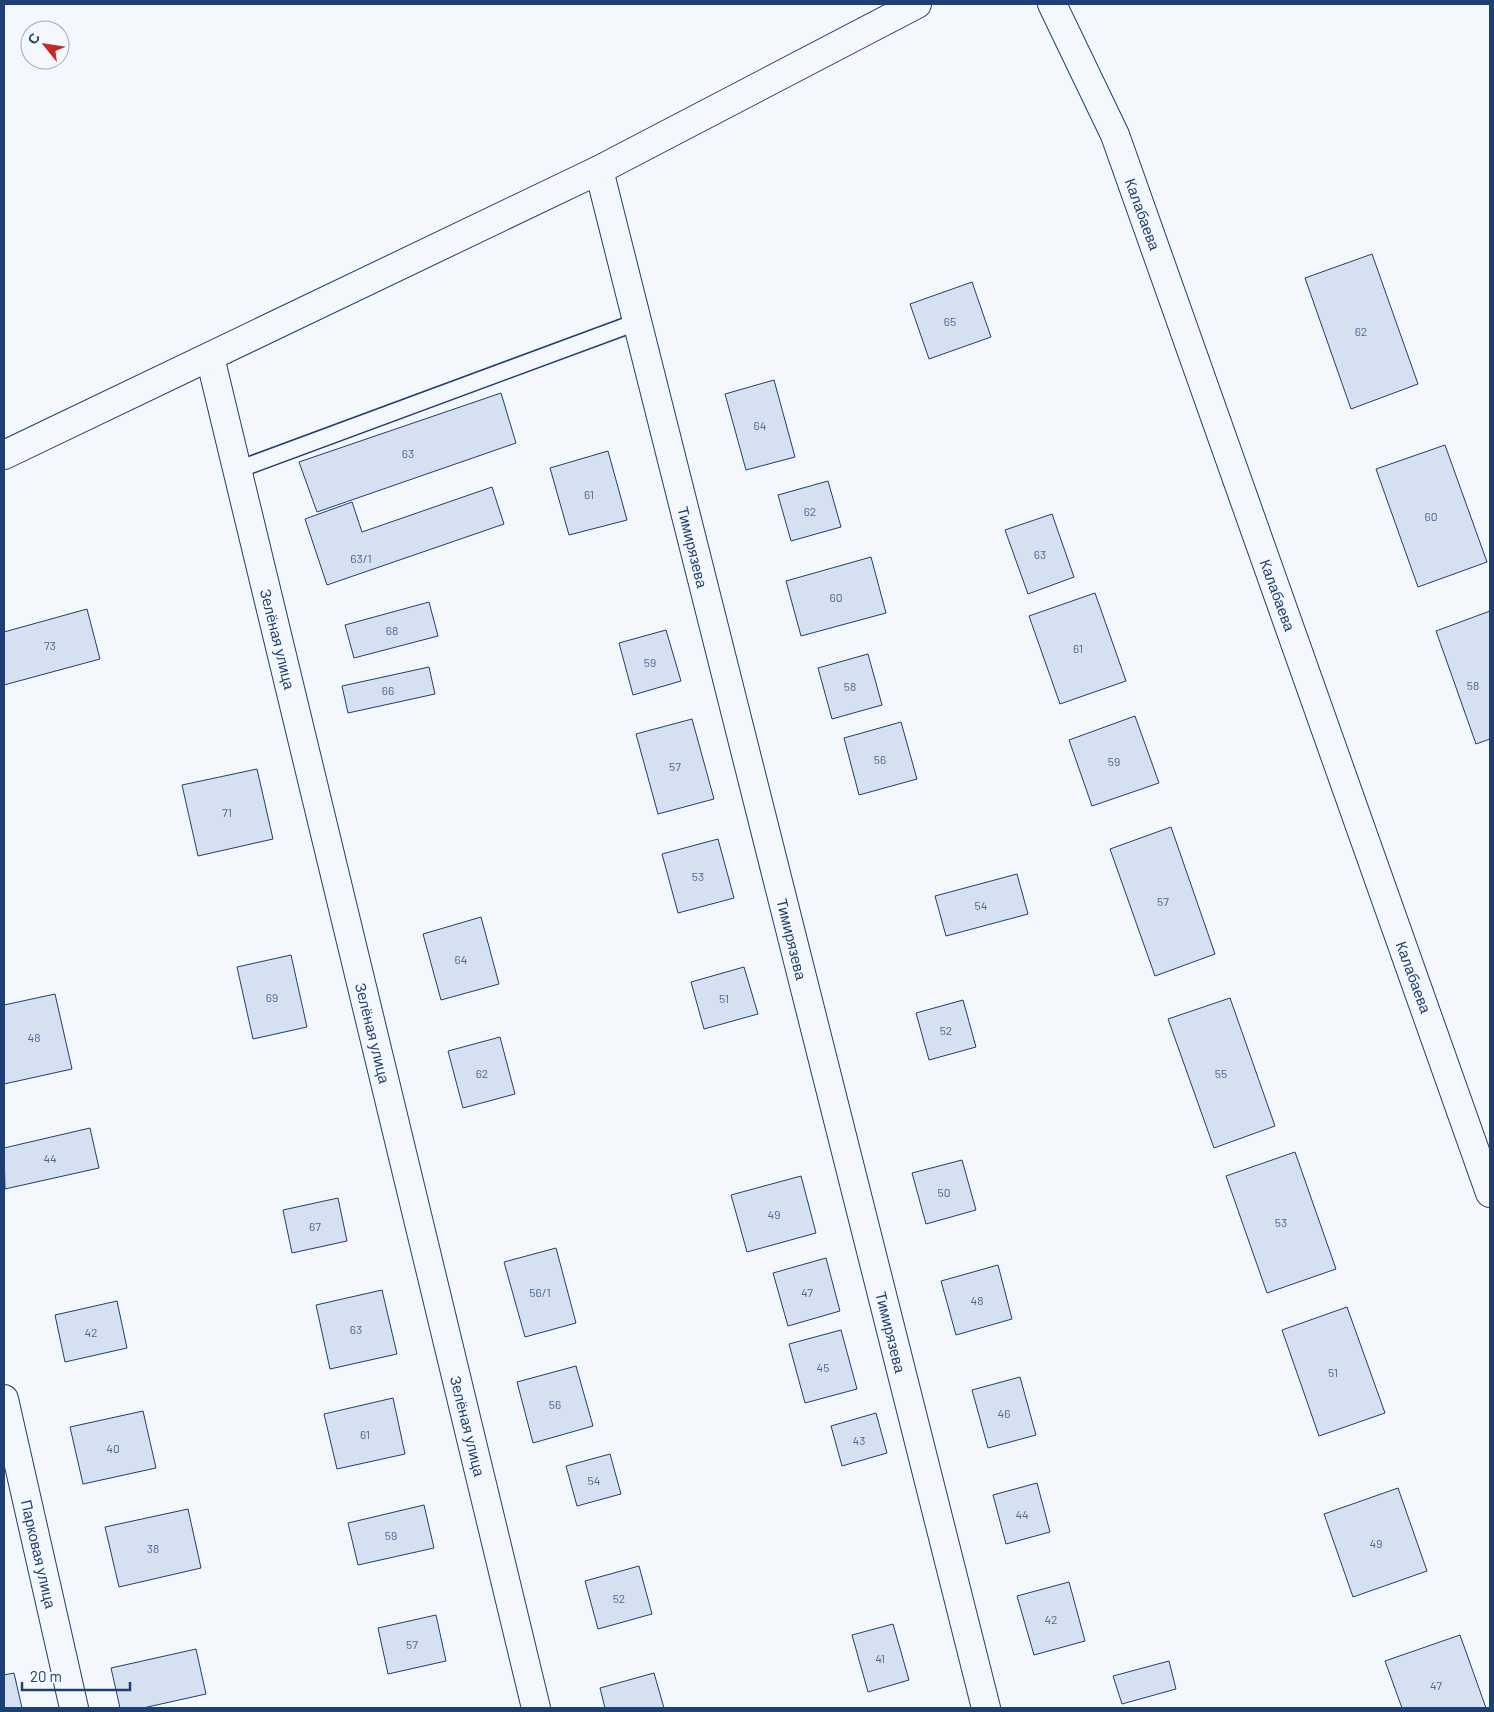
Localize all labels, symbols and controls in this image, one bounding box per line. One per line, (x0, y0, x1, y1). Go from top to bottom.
north arrow (20, 20, 70, 70)
text: С (23, 30, 43, 47)
street label: Калабаева (1122, 176, 1165, 253)
house number: 65 (944, 314, 956, 328)
house number: 62 (1355, 324, 1367, 338)
house number: 64 (754, 418, 766, 432)
house number: 63 (402, 446, 414, 460)
house number: 61 (584, 487, 594, 501)
house number: 62 (804, 504, 816, 518)
street label: Тимирязева (674, 505, 712, 590)
house number: 60 (1425, 509, 1437, 523)
house number: 63 (1034, 547, 1046, 561)
house number: 63/1 (350, 551, 372, 565)
street label: Калабаева (1257, 557, 1300, 634)
street label: Зелёная улица (257, 587, 299, 692)
house number: 60 (830, 590, 842, 604)
house number: 68 (386, 623, 398, 637)
house number: 73 (44, 638, 56, 652)
house number: 61 (1073, 641, 1083, 655)
house number: 59 (644, 655, 656, 669)
house number: 58 (1467, 678, 1479, 692)
house number: 58 (844, 679, 856, 693)
house number: 66 (382, 683, 394, 697)
house number: 56 (874, 752, 886, 766)
house number: 59 (1108, 754, 1120, 768)
house number: 57 (669, 759, 681, 773)
house number: 71 (222, 805, 232, 819)
house number: 53 (692, 869, 704, 883)
house number: 57 (1157, 894, 1169, 908)
street label: Тимирязева (773, 897, 811, 982)
house number: 54 (975, 898, 987, 912)
street label: Калабаева (1393, 939, 1436, 1016)
house number: 64 (455, 952, 467, 966)
street label: Зелёная улица (352, 981, 394, 1086)
house number: 69 (266, 990, 278, 1004)
house number: 51 (719, 991, 729, 1005)
house number: 52 (940, 1023, 952, 1037)
house number: 48 (28, 1030, 40, 1044)
house number: 62 (476, 1066, 488, 1080)
house number: 55 (1215, 1066, 1227, 1080)
house number: 44 (43, 1151, 57, 1165)
house number: 50 (938, 1185, 950, 1199)
house number: 49 (768, 1207, 780, 1221)
house number: 53 (1275, 1215, 1287, 1229)
house number: 67 (309, 1219, 321, 1233)
house number: 56/1 (529, 1285, 551, 1299)
house number: 47 (801, 1285, 813, 1299)
street label: Тимирязева (872, 1290, 910, 1375)
house number: 48 (971, 1293, 983, 1307)
house number: 63 (350, 1322, 362, 1336)
house number: 42 (84, 1325, 98, 1339)
house number: 45 (817, 1360, 829, 1374)
house number: 51 (1328, 1365, 1338, 1379)
street label: Зелёная улица (447, 1374, 489, 1479)
house number: 56 (549, 1397, 561, 1411)
house number: 46 (998, 1406, 1010, 1420)
house number: 61 (360, 1427, 370, 1441)
house number: 43 (853, 1433, 865, 1447)
house number: 40 (106, 1441, 120, 1455)
house number: 54 (588, 1473, 600, 1487)
street label: Парковая улица (18, 1498, 60, 1611)
house number: 44 (1015, 1507, 1029, 1521)
house number: 59 (385, 1528, 397, 1542)
house number: 49 (1370, 1536, 1382, 1550)
house number: 38 (147, 1541, 159, 1555)
house number: 52 (613, 1591, 625, 1605)
house number: 42 (1044, 1612, 1058, 1626)
house number: 57 (406, 1637, 418, 1651)
house number: 41 (875, 1651, 885, 1665)
scale bar (22, 1660, 130, 1692)
text: 20 m (30, 1667, 62, 1685)
house number: 47 (1430, 1678, 1442, 1692)

